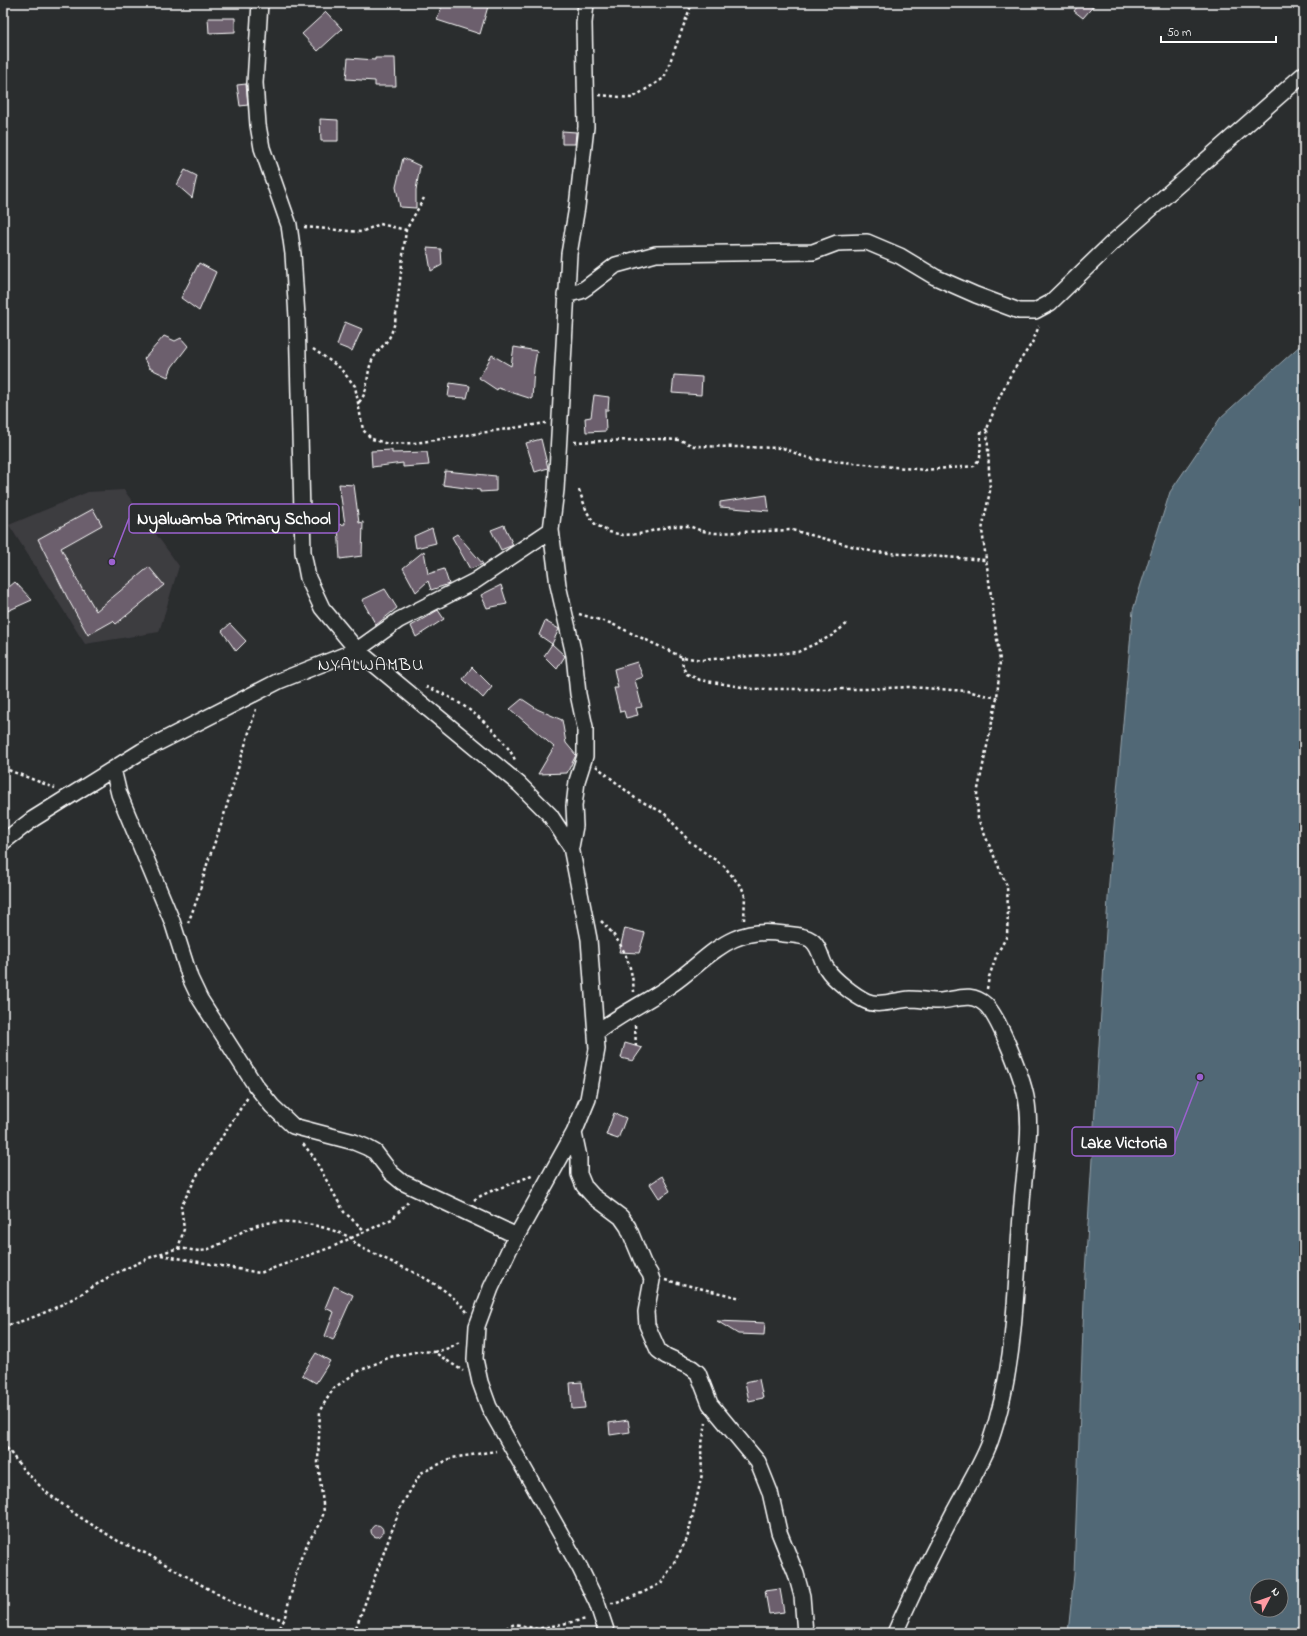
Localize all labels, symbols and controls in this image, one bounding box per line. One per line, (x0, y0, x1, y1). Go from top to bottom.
scale bar (1161, 18, 1276, 44)
text: 50 m (1167, 24, 1191, 42)
callout: Nyalwamba Primary School (129, 504, 339, 533)
text: Nyalwamba Primary School (137, 507, 331, 534)
district label: NYALWAMBU (318, 653, 424, 679)
callout: Lake Victoria (1072, 1127, 1175, 1156)
text: Lake Victoria (1081, 1131, 1167, 1156)
north arrow (1249, 1578, 1289, 1618)
text: N (1267, 1584, 1284, 1600)

